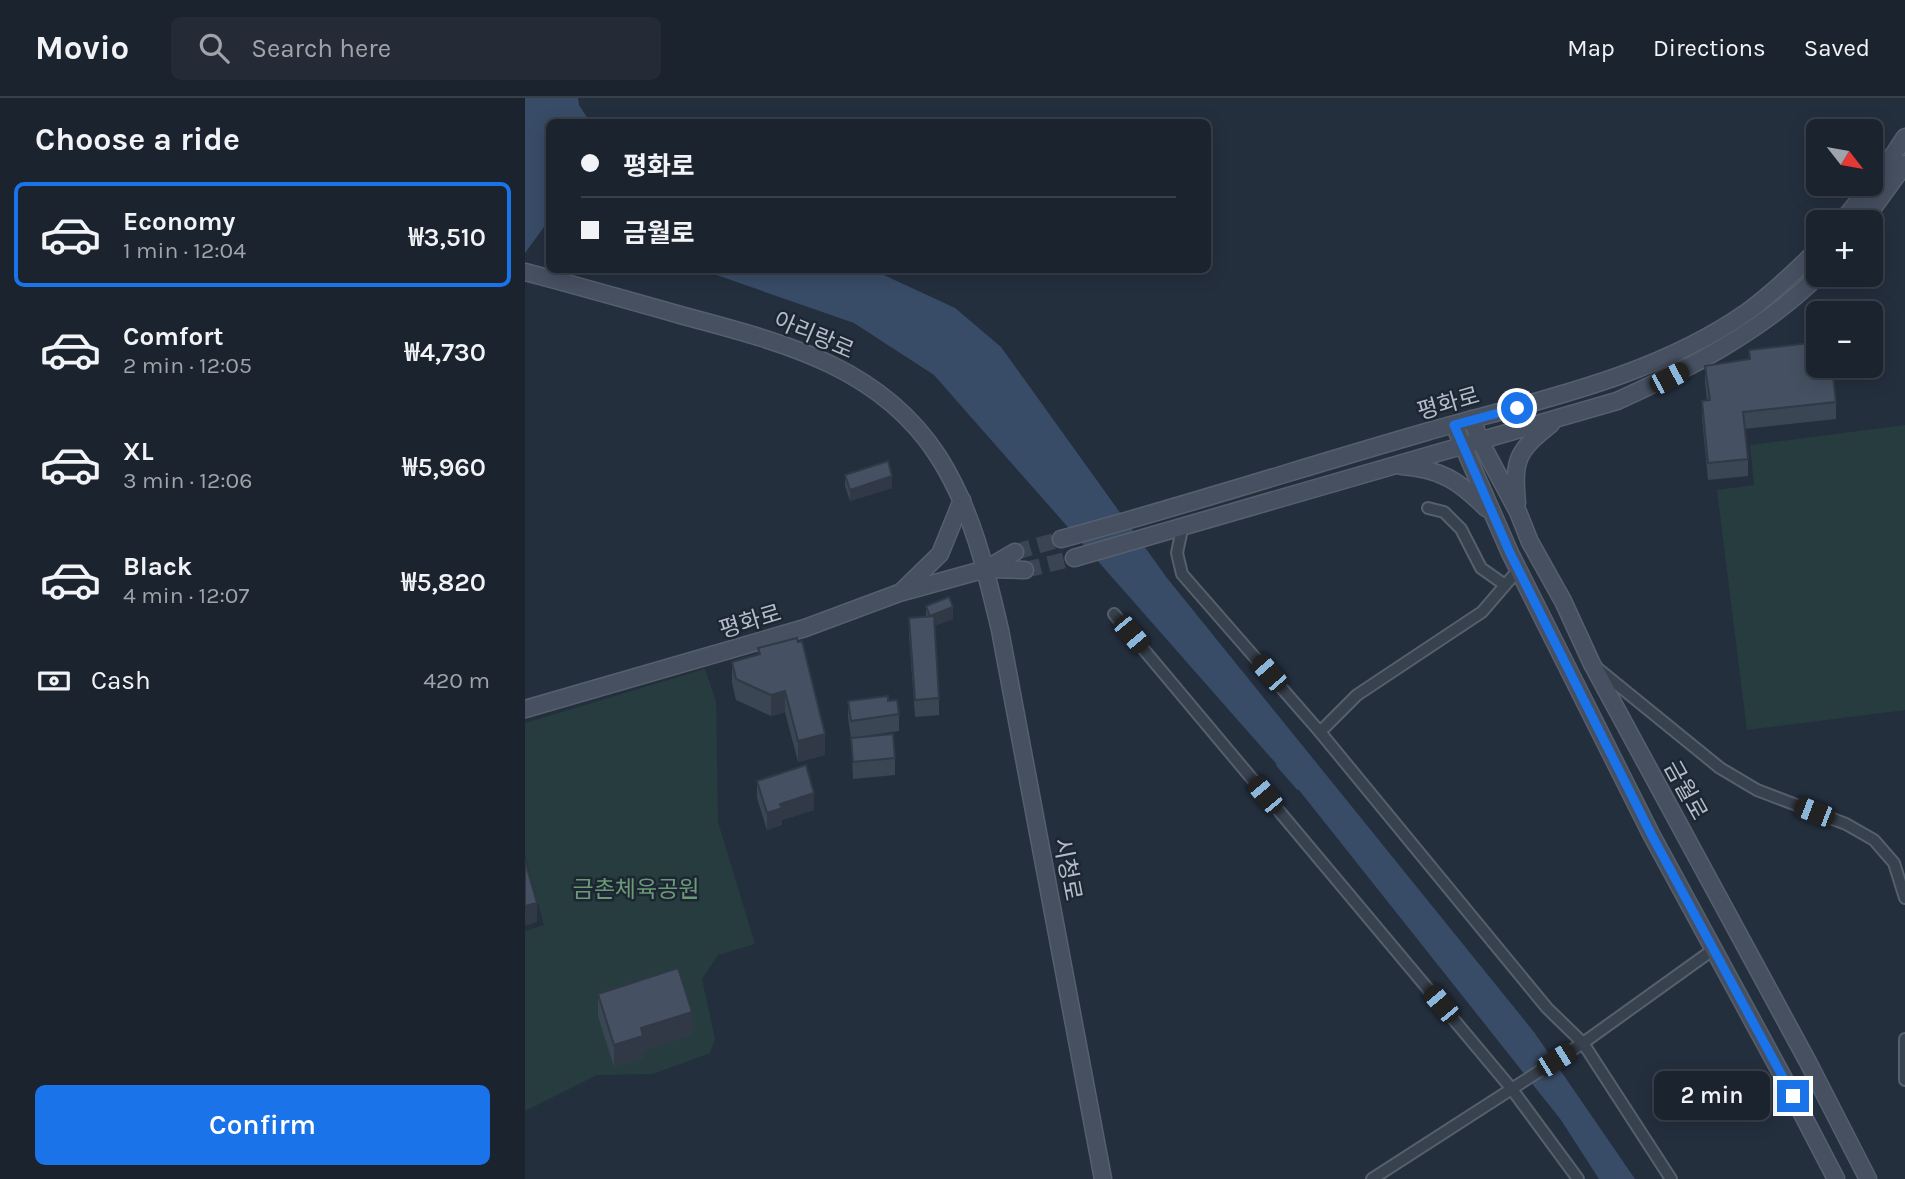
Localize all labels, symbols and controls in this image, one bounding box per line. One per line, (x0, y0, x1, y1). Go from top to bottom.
search box (171, 17, 661, 80)
text: Movio (35, 29, 129, 67)
icon: search (195, 29, 233, 67)
text: Search here (251, 33, 391, 64)
text: Map (1567, 34, 1615, 62)
text: Directions (1653, 34, 1766, 62)
text: Saved (1804, 34, 1870, 62)
north arrow (1806, 119, 1883, 196)
map controls (1806, 119, 1883, 378)
text: Choose a ride (35, 121, 240, 158)
text: 평화로 (623, 151, 695, 182)
icon: car (39, 203, 102, 266)
text: Economy (123, 206, 235, 237)
button: + (1806, 210, 1883, 287)
text: 금월로 (623, 218, 695, 249)
text: ₩3,510 (408, 222, 486, 253)
text: 1 min · 12:04 (123, 237, 246, 264)
button: − (1806, 301, 1883, 378)
street label: 아리랑로 (770, 306, 858, 364)
icon: car (39, 318, 102, 381)
text: Comfort (123, 321, 224, 352)
text: ₩4,730 (405, 337, 486, 368)
text: 2 min · 12:05 (123, 352, 252, 379)
car (1646, 359, 1693, 397)
street label: 평화로 (1414, 382, 1482, 425)
route start (1501, 392, 1533, 424)
icon: car (39, 433, 102, 496)
text: XL (123, 436, 154, 467)
text: ₩5,960 (402, 452, 486, 483)
text: 3 min · 12:06 (123, 467, 252, 494)
icon: car (39, 548, 102, 611)
text: Black (123, 551, 192, 582)
text: ₩5,820 (401, 567, 486, 598)
text: 4 min · 12:07 (123, 582, 249, 609)
street label: 평화로 (716, 599, 784, 644)
car (1110, 611, 1153, 657)
car (1248, 650, 1291, 696)
icon: cash (35, 662, 73, 700)
text: Cash (91, 665, 151, 696)
text: 420 m (423, 667, 490, 694)
street label: 금월로 (1658, 756, 1713, 825)
car (1244, 772, 1287, 818)
car (1791, 795, 1838, 829)
street label: 시청로 (1048, 835, 1087, 903)
park label: 금촌체육공원 (573, 876, 699, 903)
car (1420, 981, 1463, 1027)
car (1533, 1040, 1580, 1080)
callout: 2 min (1653, 1072, 1769, 1121)
route end (1777, 1080, 1809, 1112)
text: 2 min (1681, 1082, 1743, 1109)
button: Confirm (35, 1085, 490, 1165)

